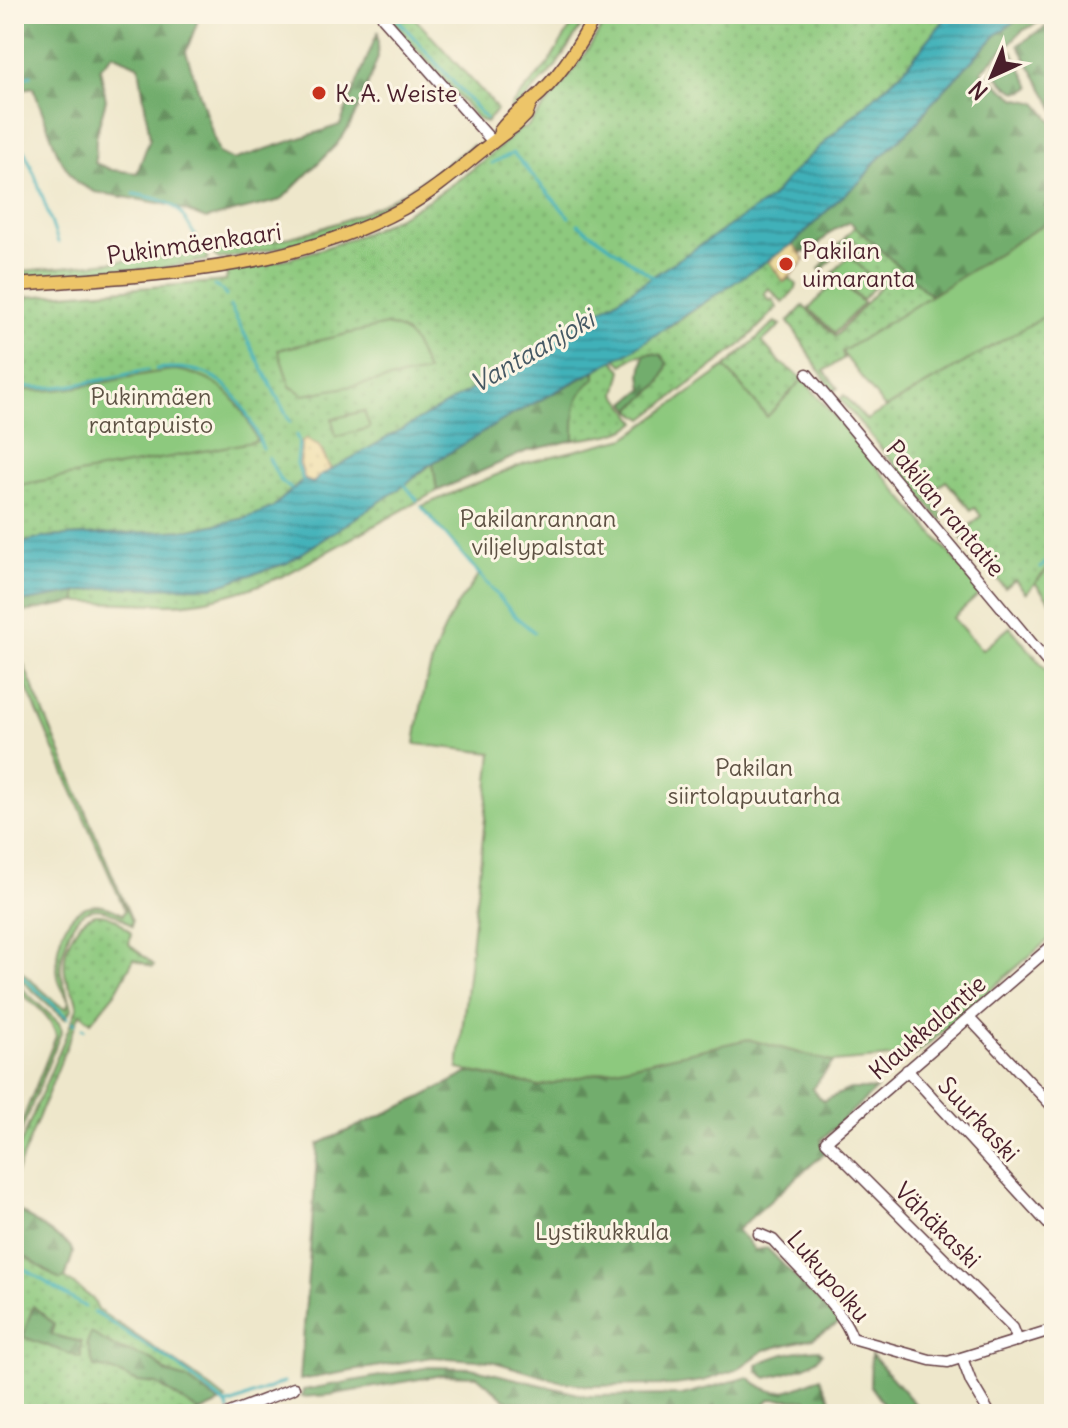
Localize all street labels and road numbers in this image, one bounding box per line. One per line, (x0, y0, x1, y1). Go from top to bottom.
street label: Pukinmäenkaari (105, 216, 283, 270)
street label: Pakilan rantatie (880, 434, 1012, 582)
street label: Klaukkalantie (862, 968, 992, 1086)
street label: Suurkaski (932, 1070, 1026, 1168)
street label: Vähäkaski (889, 1176, 987, 1274)
street label: Lukupolku (781, 1224, 877, 1328)

